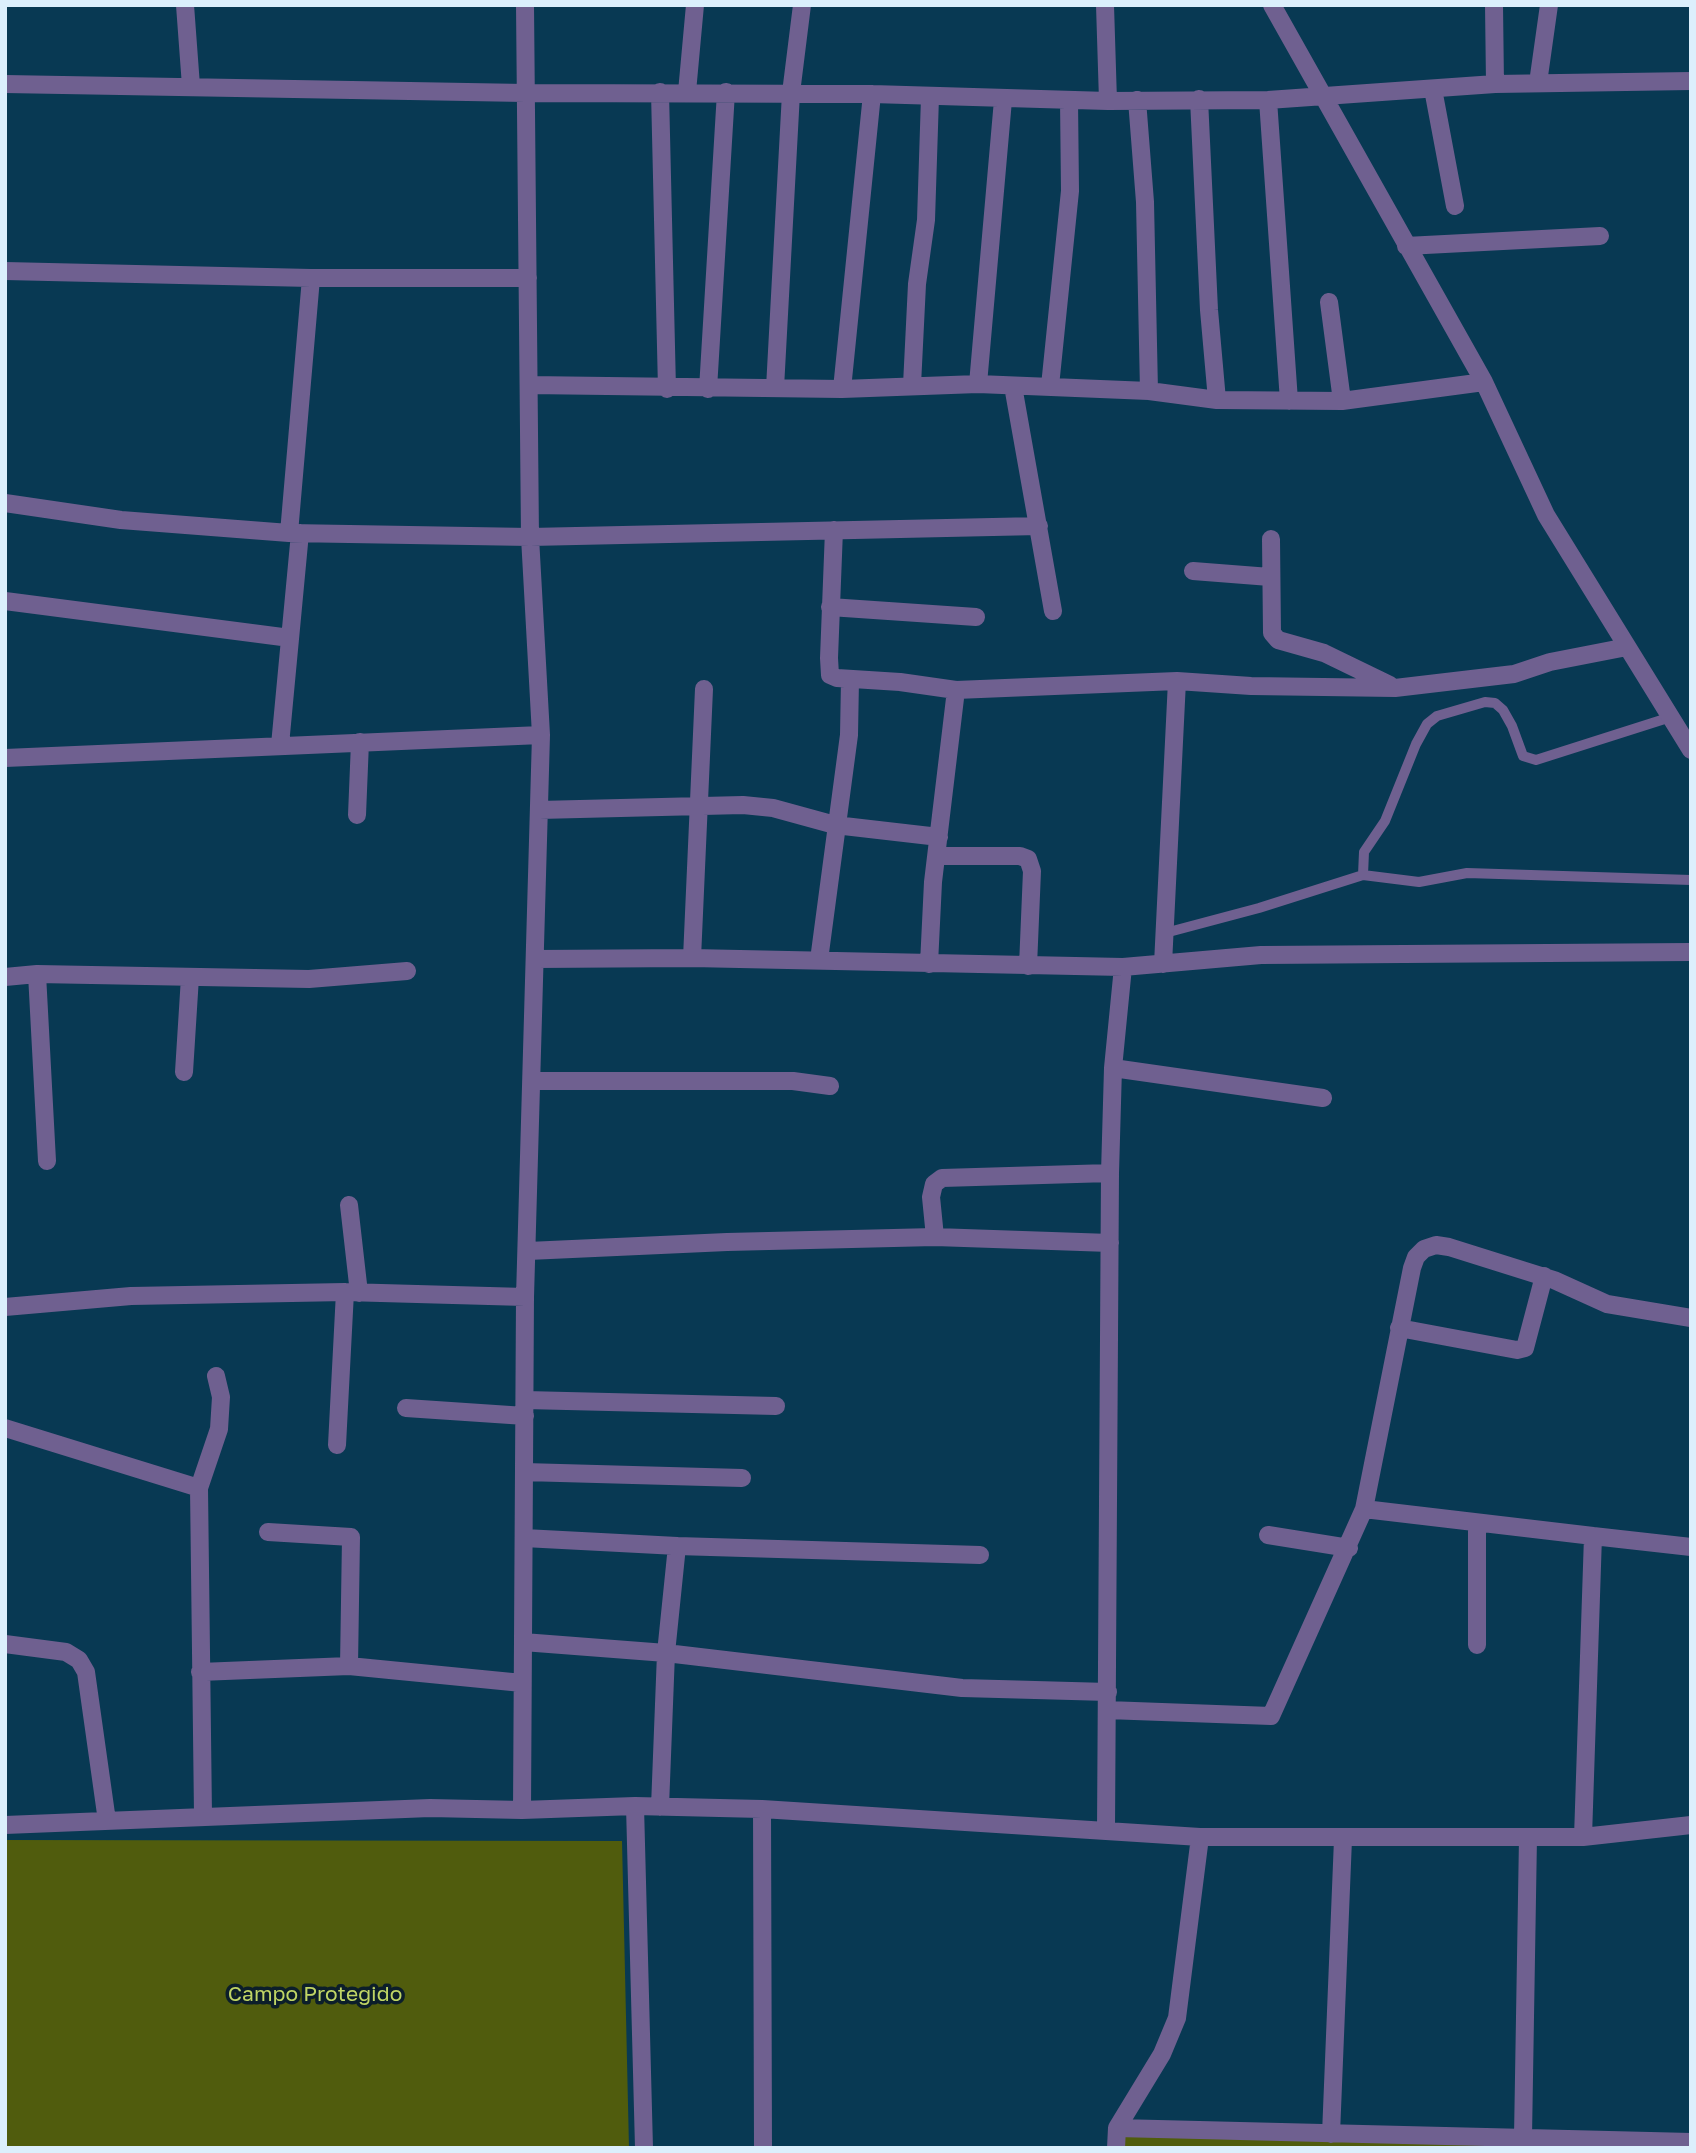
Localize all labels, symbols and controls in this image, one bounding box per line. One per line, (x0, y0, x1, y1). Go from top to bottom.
park label: Campo Protegido (228, 1981, 402, 2007)

